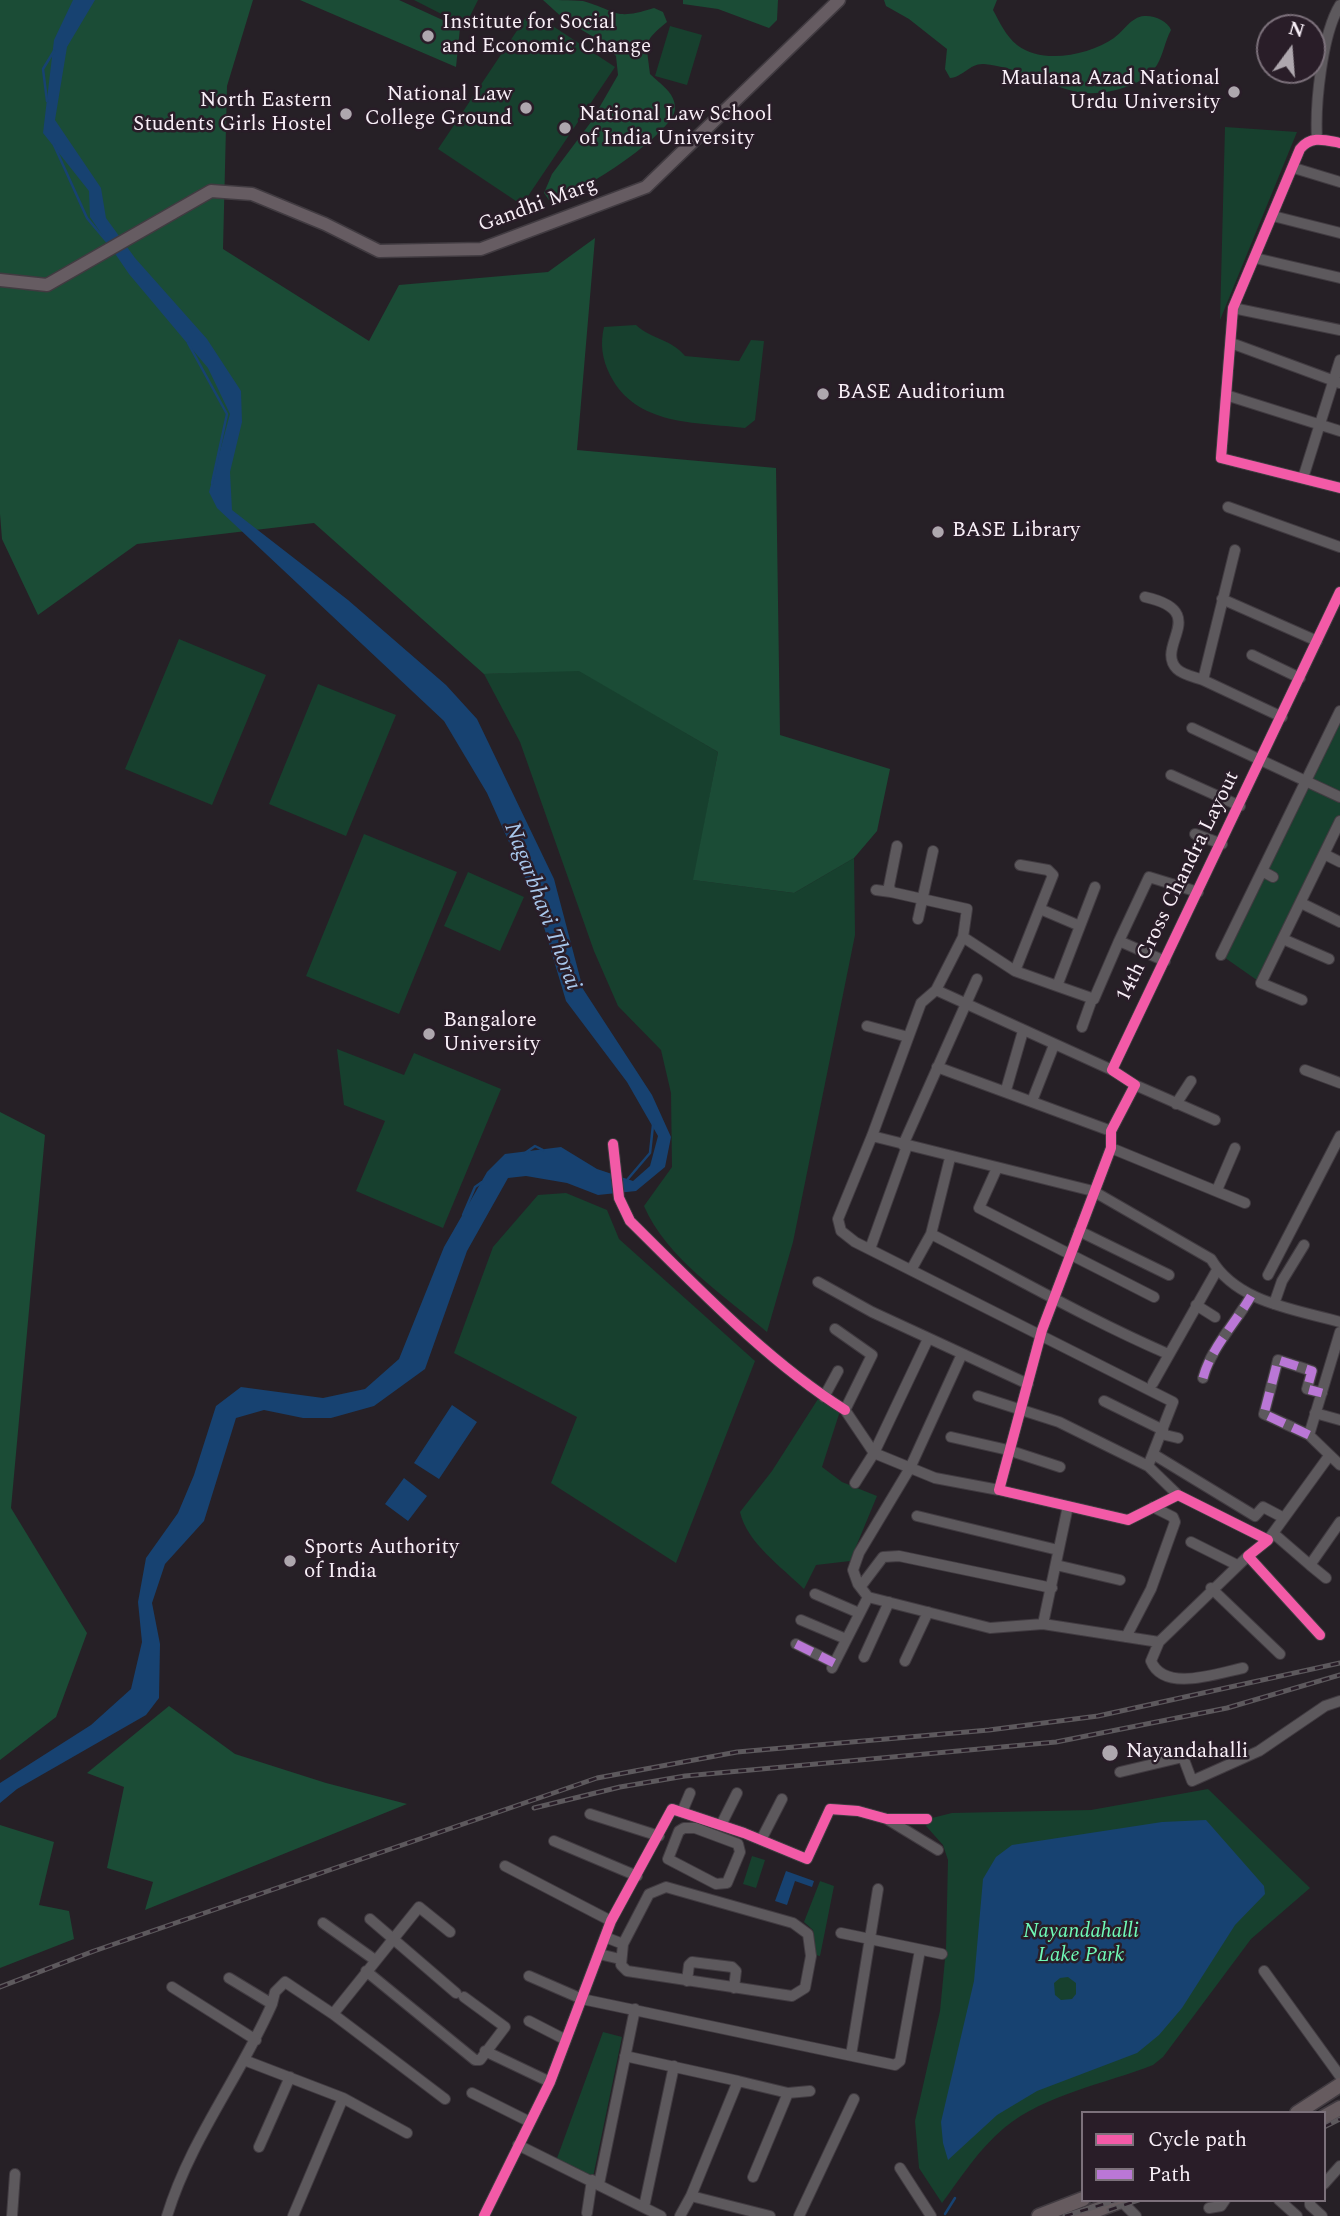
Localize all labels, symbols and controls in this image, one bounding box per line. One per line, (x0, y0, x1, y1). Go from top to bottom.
place label: Institute for Social and Economic Change (442, 11, 651, 61)
north arrow (1256, 14, 1326, 84)
text: N (1285, 14, 1308, 46)
marker: Institute for Social and Economic Change (420, 28, 436, 44)
place label: Maulana Azad National Urdu University (1000, 67, 1220, 117)
place label: National Law College Ground (365, 83, 512, 133)
marker: Maulana Azad National Urdu University (1226, 84, 1242, 100)
place label: North Eastern Students Girls Hostel (133, 89, 332, 139)
marker: National Law College Ground (518, 100, 534, 116)
place label: National Law School of India University (579, 103, 772, 153)
marker: North Eastern Students Girls Hostel (338, 106, 354, 122)
marker: National Law School of India University (557, 120, 573, 136)
street label: Gandhi Marg (475, 173, 601, 239)
place label: BASE Auditorium (837, 381, 1005, 407)
marker: BASE Auditorium (815, 386, 831, 402)
place label: BASE Library (952, 519, 1080, 545)
marker: BASE Library (930, 524, 946, 540)
street label: 14th Cross Chandra Layout (1112, 767, 1246, 1007)
water label: Nagarbhavi Thorai (496, 819, 586, 995)
place label: Bangalore University (443, 1009, 540, 1059)
marker: Bangalore University (421, 1026, 437, 1042)
place label: Sports Authority of India (304, 1536, 459, 1586)
marker: Sports Authority of India (282, 1553, 298, 1569)
place label: Nayandahalli (1126, 1740, 1248, 1766)
marker: Nayandahalli (1100, 1743, 1120, 1763)
park label: Nayandahalli Lake Park (1023, 1920, 1139, 1970)
legend (1081, 2111, 1326, 2202)
text: Cycle path (1148, 2124, 1247, 2156)
text: Path (1148, 2159, 1191, 2191)

